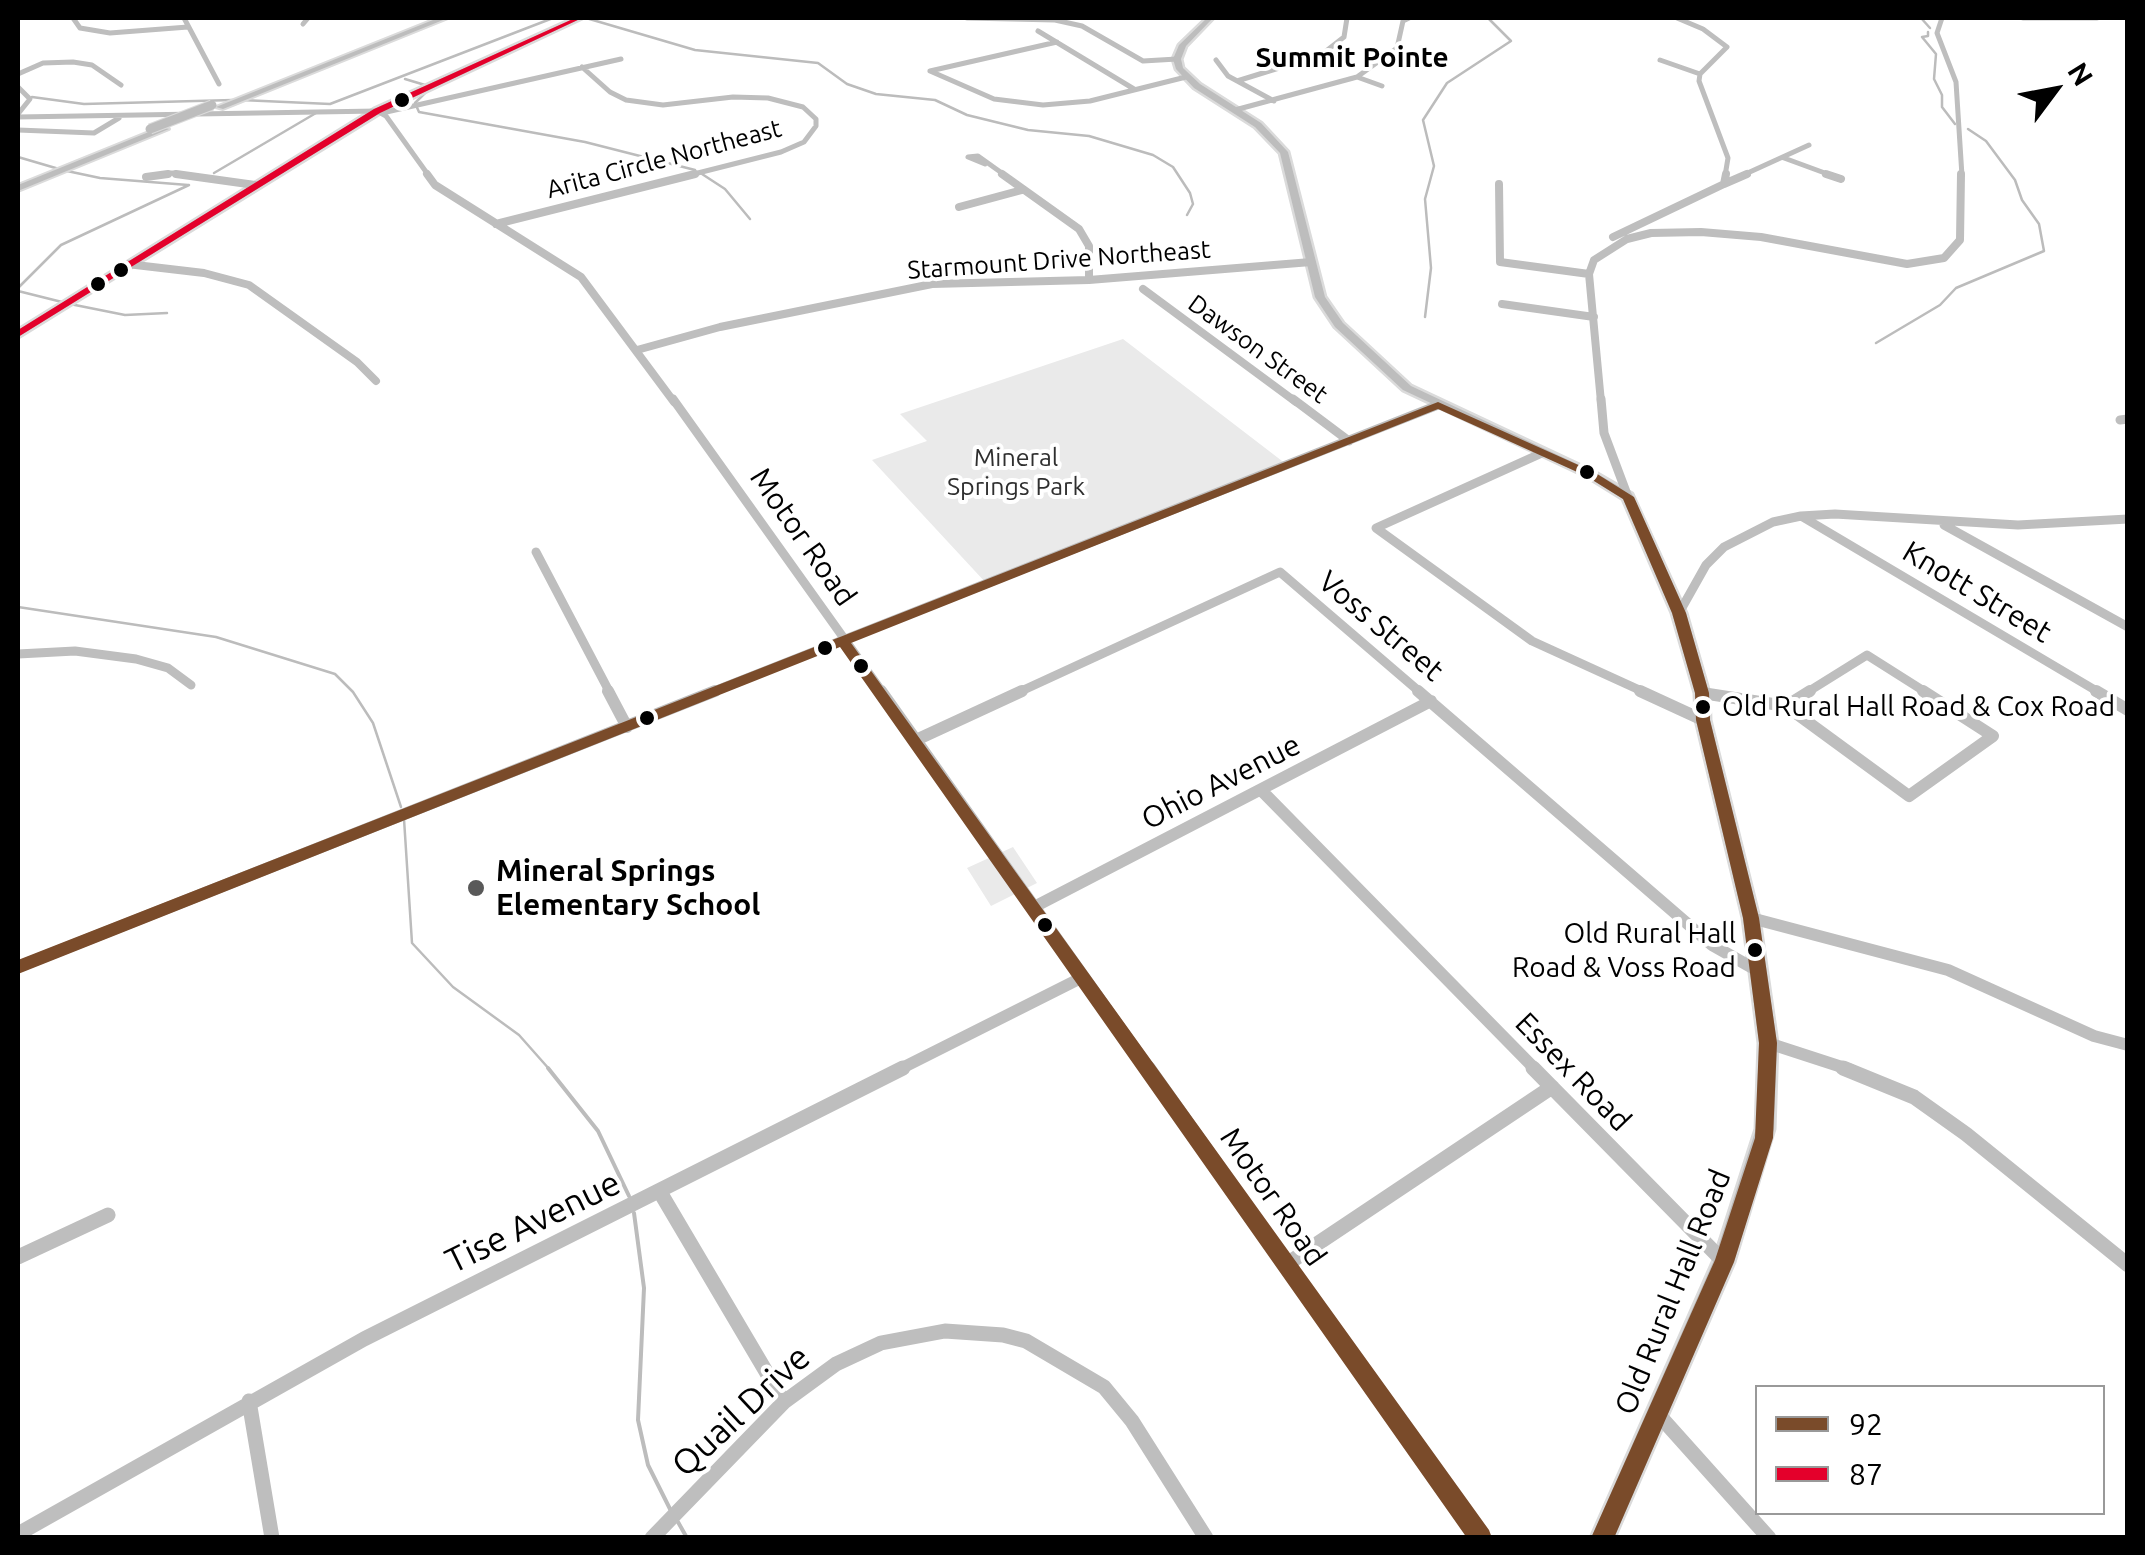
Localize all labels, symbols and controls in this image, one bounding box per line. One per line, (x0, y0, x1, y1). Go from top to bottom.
north arrow (2005, 40, 2105, 140)
district label: Summit Pointe (1255, 41, 1449, 75)
text: N (2062, 57, 2100, 91)
unlabelled marker (392, 90, 412, 110)
street label: Arita Circle Northeast (543, 113, 785, 205)
street label: Starmount Drive Northeast (906, 234, 1212, 286)
unlabelled marker (111, 260, 131, 280)
unlabelled marker (88, 274, 108, 294)
street label: Dawson Street (1182, 288, 1334, 410)
park label: Mineral Springs Park (947, 443, 1085, 502)
street label: Motor Road (742, 461, 864, 613)
unlabelled marker (1577, 462, 1597, 482)
street label: Knott Street (1896, 534, 2058, 650)
street label: Voss Street (1311, 563, 1451, 689)
unlabelled marker (815, 638, 835, 658)
unlabelled marker (851, 656, 871, 676)
place label: Old Rural Hall Road & Cox Road (1722, 690, 2115, 724)
marker: Old Rural Hall Road & Cox Road (1693, 697, 1713, 717)
unlabelled marker (637, 708, 657, 728)
street label: Ohio Avenue (1136, 727, 1306, 837)
place label: Mineral Springs Elementary School (496, 853, 760, 924)
marker: Mineral Springs Elementary School (465, 877, 487, 899)
unlabelled marker (1035, 915, 1055, 935)
place label: Old Rural Hall Road & Voss Road (1512, 917, 1736, 983)
marker: Old Rural Hall Road & Voss Road (1745, 940, 1765, 960)
street label: Essex Road (1508, 1005, 1638, 1139)
street label: Motor Road (1212, 1121, 1334, 1273)
street label: Tise Avenue (439, 1162, 627, 1282)
street label: Old Rural Hall Road (1607, 1164, 1739, 1420)
street label: Quail Drive (663, 1336, 819, 1486)
legend (1755, 1385, 2105, 1515)
text: 92 (1849, 1407, 1883, 1441)
text: 87 (1849, 1457, 1883, 1491)

